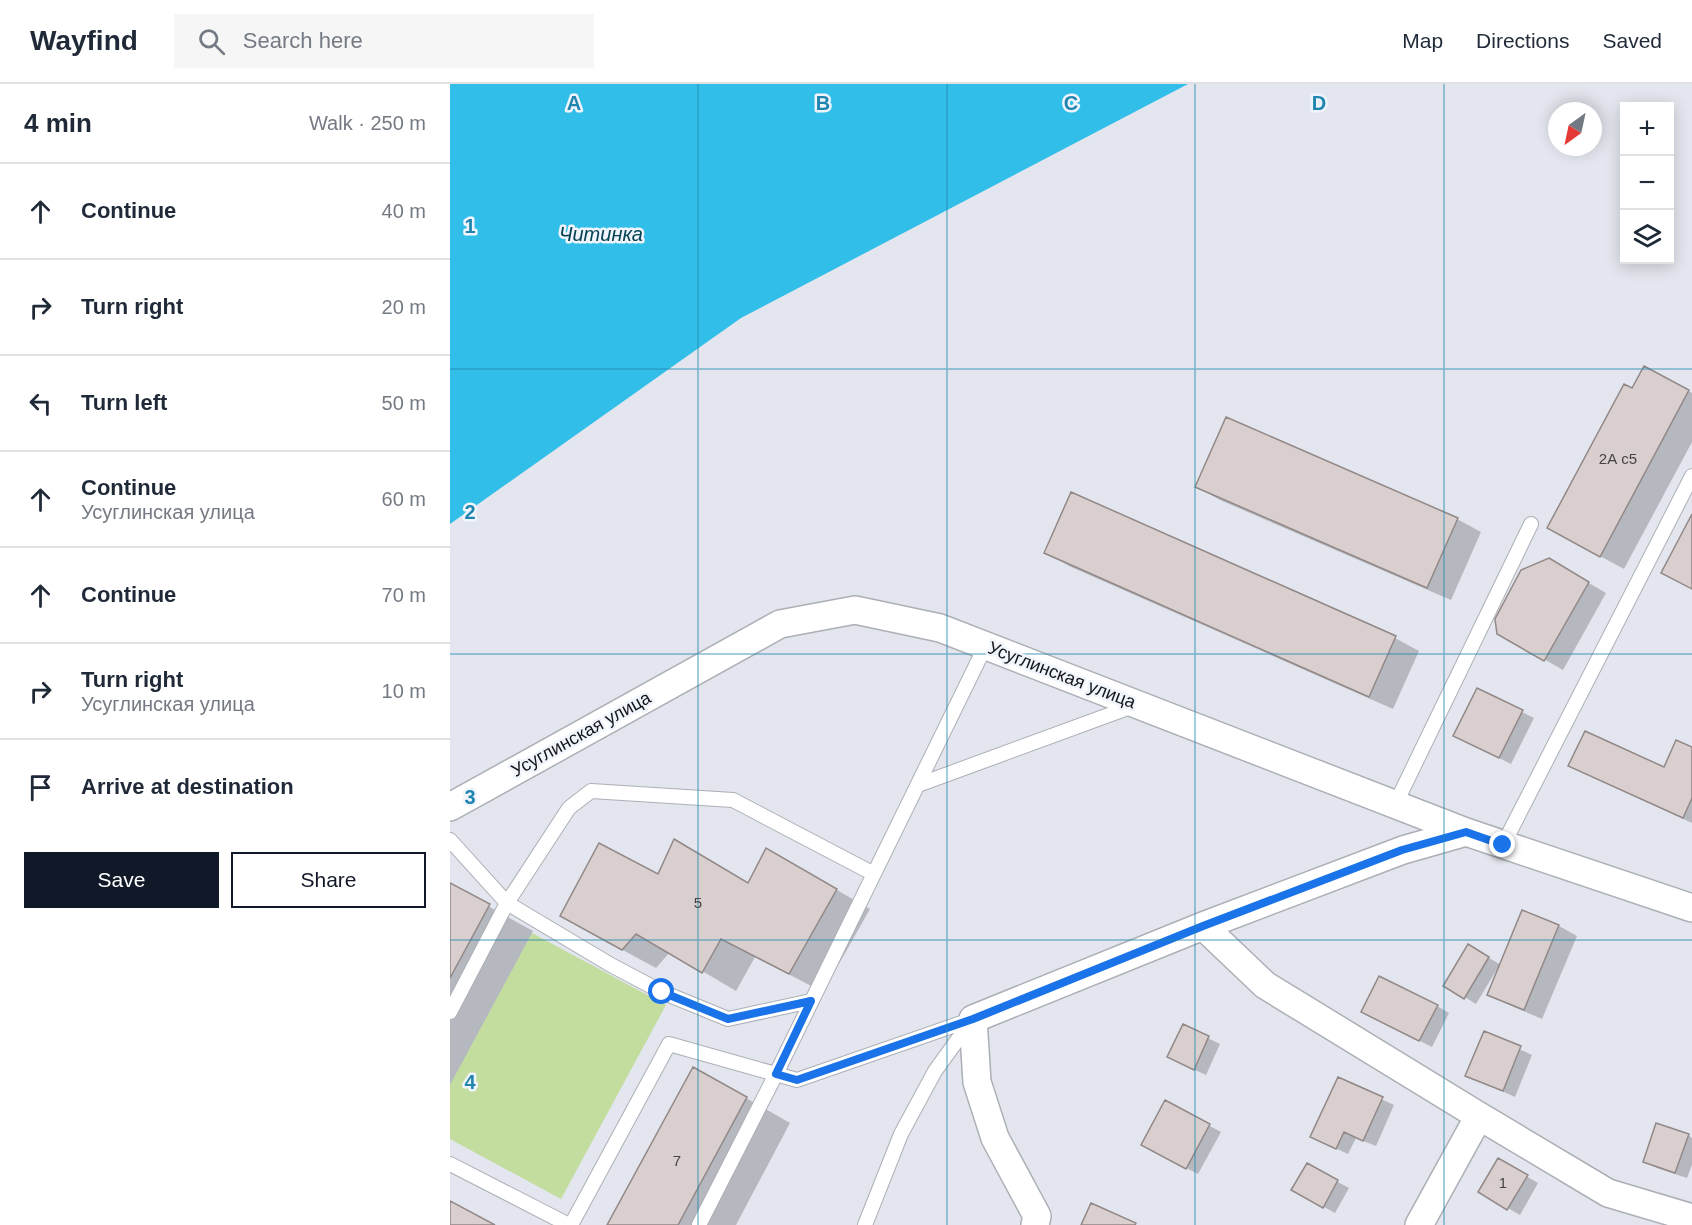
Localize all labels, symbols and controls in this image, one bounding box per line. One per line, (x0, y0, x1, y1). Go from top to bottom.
search box (174, 14, 594, 68)
text: Wayfind (30, 25, 138, 56)
icon: search (195, 25, 228, 58)
text: Search here (243, 28, 363, 53)
text: Map (1402, 29, 1443, 52)
text: Directions (1476, 29, 1569, 52)
text: Saved (1602, 29, 1662, 52)
text: A (567, 92, 581, 114)
text: B (816, 92, 830, 114)
text: C (1064, 92, 1078, 114)
text: D (1312, 92, 1326, 114)
north arrow (1548, 102, 1602, 156)
map controls (1620, 102, 1674, 264)
button: + (1620, 102, 1674, 156)
text: 4 min (24, 108, 92, 138)
text: Walk · 250 m (309, 112, 426, 134)
button: − (1620, 156, 1674, 210)
icon: ahead (24, 195, 57, 228)
text: Continue (81, 198, 176, 223)
text: 40 m (382, 200, 426, 222)
button: layers (1620, 210, 1674, 264)
text: 1 (464, 215, 476, 237)
water label: Читинка (559, 223, 643, 245)
icon: right (24, 291, 57, 324)
text: Turn right (81, 294, 183, 319)
text: 20 m (382, 296, 426, 318)
icon: left (24, 387, 57, 420)
text: Turn left (81, 390, 167, 415)
text: 50 m (382, 392, 426, 414)
house number: 2А с5 (1599, 450, 1637, 467)
text: Continue (81, 475, 176, 500)
icon: ahead (24, 483, 57, 516)
text: 60 m (382, 488, 426, 510)
text: Усуглинская улица (81, 501, 255, 523)
text: 2 (464, 501, 476, 523)
icon: ahead (24, 579, 57, 612)
text: Continue (81, 582, 176, 607)
text: 70 m (382, 584, 426, 606)
street label: Усуглинская улица (985, 638, 1140, 713)
text: Turn right (81, 667, 183, 692)
icon: right (24, 675, 57, 708)
text: 10 m (382, 680, 426, 702)
street label: Усуглинская улица (508, 687, 655, 781)
text: Усуглинская улица (81, 693, 255, 715)
icon: arrive (24, 771, 57, 804)
text: Arrive at destination (81, 774, 294, 799)
text: 3 (464, 786, 476, 808)
route end (1489, 831, 1515, 857)
button: Save (24, 852, 219, 908)
button: Share (231, 852, 426, 908)
house number: 5 (694, 894, 702, 911)
route start (648, 978, 674, 1004)
text: 4 (464, 1071, 476, 1093)
house number: 7 (673, 1152, 681, 1169)
house number: 1 (1499, 1174, 1507, 1191)

